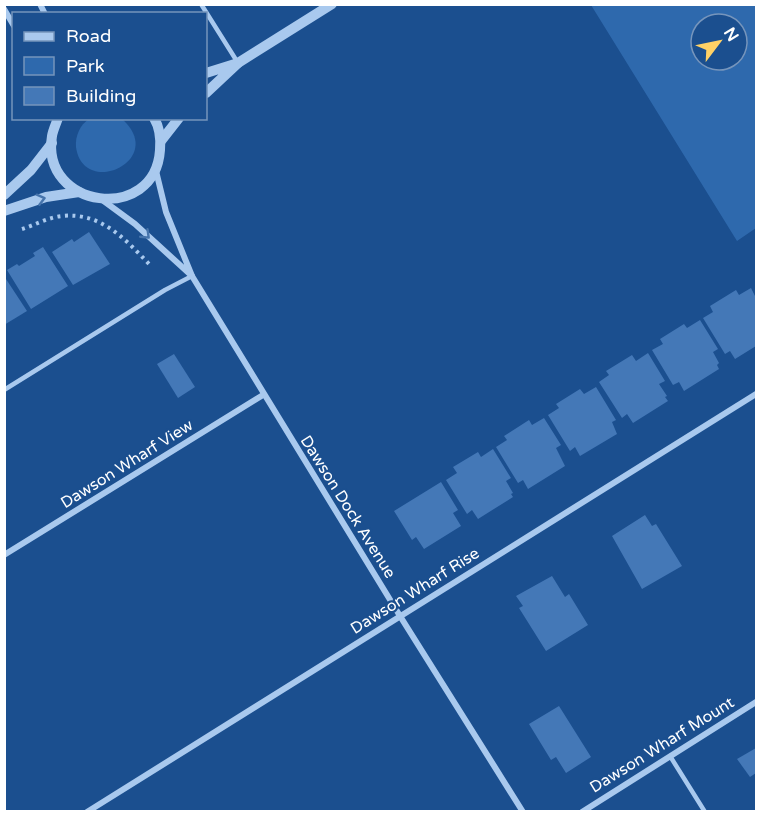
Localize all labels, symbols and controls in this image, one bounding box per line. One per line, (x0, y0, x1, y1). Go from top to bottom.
legend (12, 12, 207, 120)
north arrow (689, 12, 749, 72)
text: N (719, 24, 743, 45)
text: Road (66, 25, 111, 47)
text: Park (66, 55, 105, 77)
text: Building (66, 85, 136, 107)
one-way arrow (35, 194, 46, 206)
one-way arrow (140, 228, 150, 239)
street label: Dawson Wharf View (57, 415, 197, 513)
street label: Dawson Dock Avenue (296, 432, 400, 582)
street label: Dawson Wharf Rise (347, 543, 483, 639)
street label: Dawson Wharf Mount (586, 692, 738, 798)

